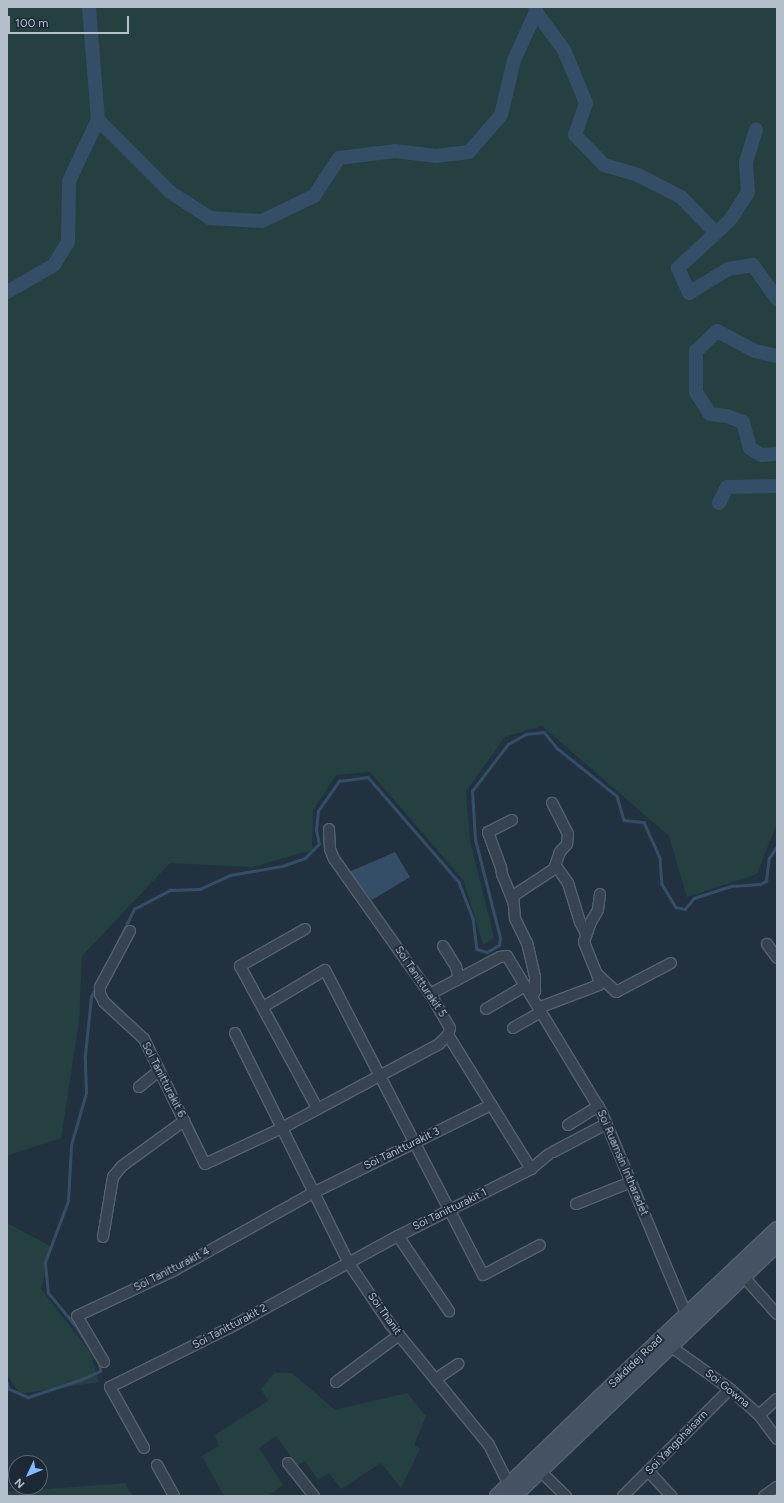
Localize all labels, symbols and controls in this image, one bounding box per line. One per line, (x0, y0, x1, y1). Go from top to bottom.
scale bar (10, 8, 131, 34)
text: 100 m (15, 16, 49, 30)
street label: Soi Tanitturakit 5 (391, 944, 449, 1020)
street label: Soi Tanitturakit 6 (138, 1040, 188, 1120)
street label: Soi Ruamsin Intharadet (594, 1108, 650, 1218)
street label: Soi Tanitturakit 3 (362, 1125, 442, 1173)
street label: Soi Tanitturakit 1 (411, 1186, 489, 1234)
street label: Soi Tanitturakit 4 (132, 1245, 212, 1295)
street label: Soi Thanit (364, 1290, 404, 1338)
street label: Soi Tanitturakit 2 (190, 1302, 270, 1352)
street label: Sakdidej Road (606, 1333, 666, 1391)
street label: Soi Gowna (702, 1367, 752, 1411)
street label: Soi Yangphaisarn (643, 1408, 711, 1478)
north arrow (8, 1455, 48, 1495)
text: N (12, 1475, 27, 1491)

